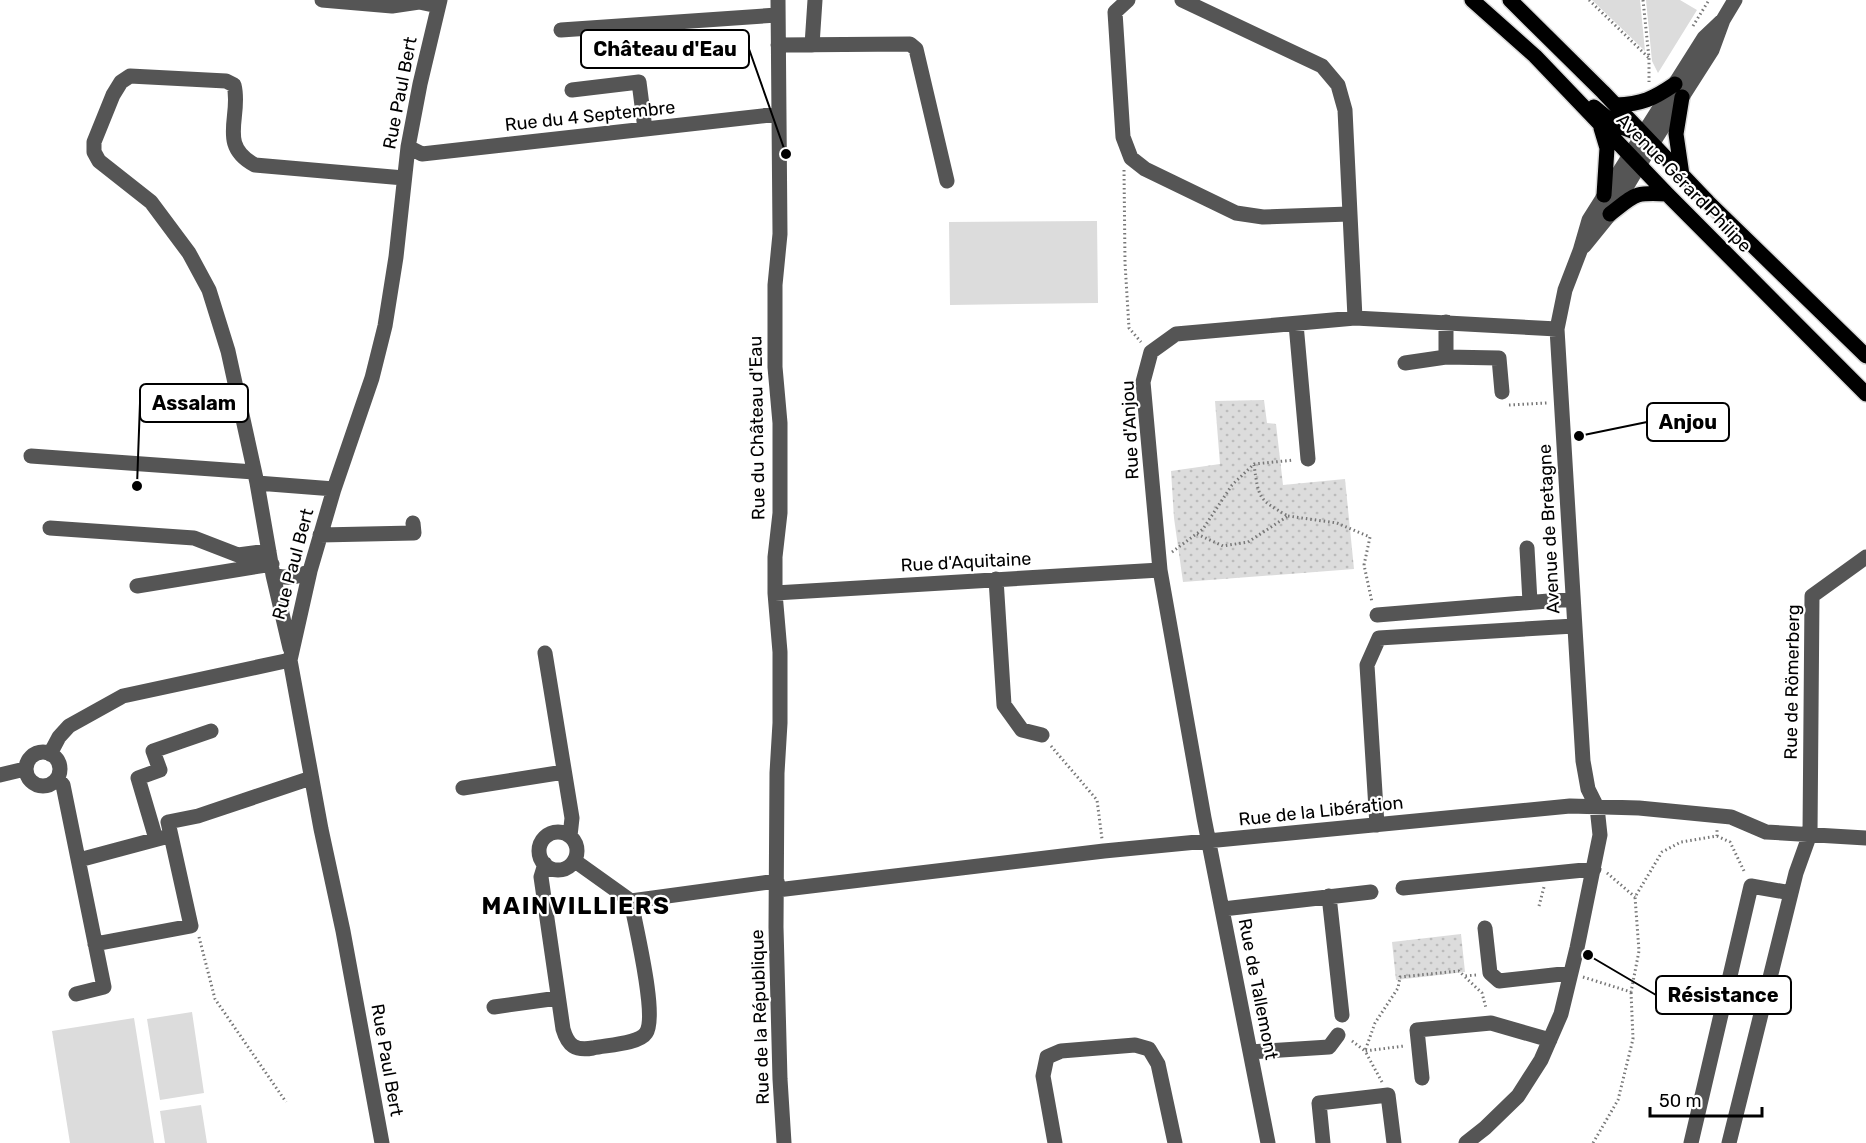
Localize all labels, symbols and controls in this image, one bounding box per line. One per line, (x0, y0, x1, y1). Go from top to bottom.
callout: Château d'Eau (581, 30, 749, 68)
street label: Rue Paul Bert (378, 35, 422, 151)
text: Château d'Eau (593, 37, 737, 61)
street label: Rue du 4 Septembre (504, 96, 676, 136)
street label: Avenue Gérard Philipe (1612, 109, 1756, 257)
street label: Rue du Château d'Eau (744, 336, 770, 520)
street label: Rue d'Anjou (1116, 380, 1144, 480)
callout: Assalam (140, 384, 248, 422)
text: Assalam (152, 391, 236, 415)
callout: Anjou (1647, 403, 1729, 441)
text: Anjou (1659, 410, 1717, 434)
street label: Avenue de Bretagne (1534, 444, 1564, 614)
street label: Rue Paul Bert (268, 506, 318, 622)
street label: Rue d'Aquitaine (900, 548, 1032, 576)
street label: Rue de Römerberg (1780, 604, 1804, 760)
street label: Rue de la Libération (1238, 791, 1404, 831)
district label: MAINVILLIERS (482, 892, 670, 920)
street label: Rue de Tallemont (1234, 916, 1282, 1062)
street label: Rue de la République (746, 929, 774, 1105)
callout: Résistance (1656, 976, 1791, 1014)
text: Résistance (1667, 983, 1779, 1007)
street label: Rue Paul Bert (366, 1002, 408, 1118)
scale bar (1650, 1080, 1762, 1118)
text: 50 m (1659, 1090, 1702, 1112)

